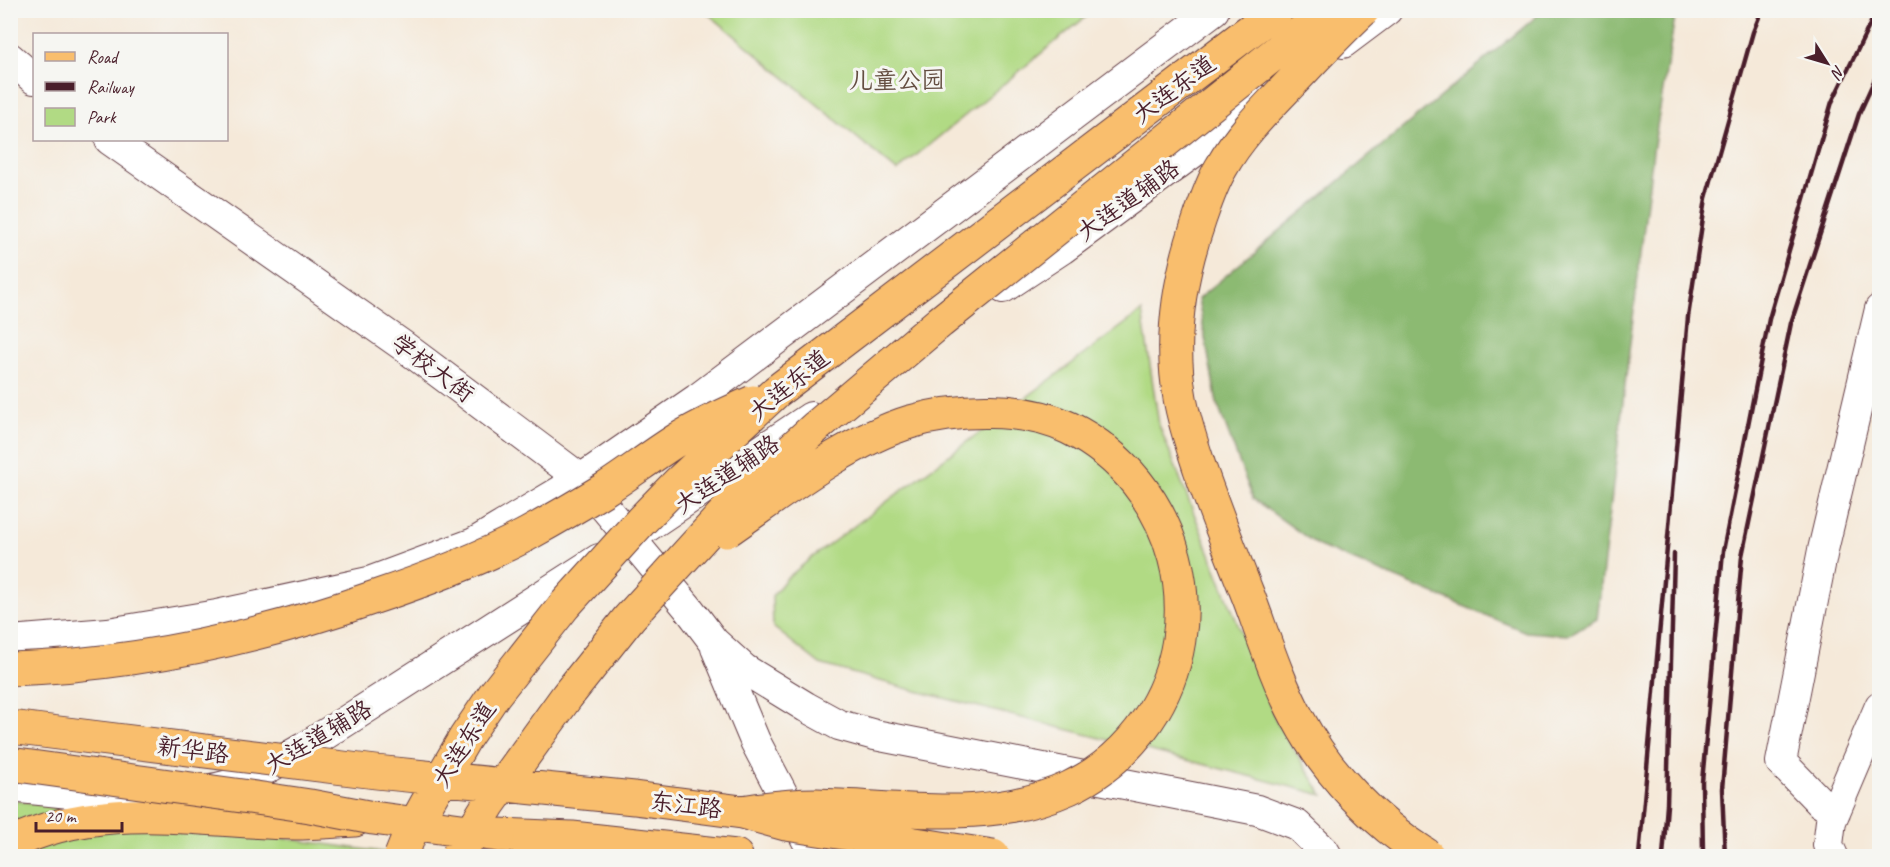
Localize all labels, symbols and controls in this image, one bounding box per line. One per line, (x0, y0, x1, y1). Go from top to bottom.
legend (33, 33, 228, 141)
north arrow (1797, 33, 1857, 93)
text: Road (87, 46, 120, 68)
street label: 大连东道 (1127, 48, 1221, 130)
text: N (1825, 61, 1849, 84)
park label: 儿童公园 (849, 65, 945, 95)
text: Railway (87, 76, 135, 98)
text: Park (87, 106, 117, 128)
street label: 大连道辅路 (1071, 153, 1185, 247)
street label: 学校大街 (386, 327, 480, 409)
street label: 大连东道 (743, 343, 835, 427)
street label: 大连道辅路 (669, 428, 785, 520)
street label: 大连道辅路 (259, 693, 377, 781)
street label: 大连东道 (426, 695, 502, 793)
street label: 新华路 (155, 731, 231, 769)
street label: 东江路 (648, 786, 724, 824)
scale bar (36, 795, 122, 833)
text: 20 m (45, 805, 78, 827)

